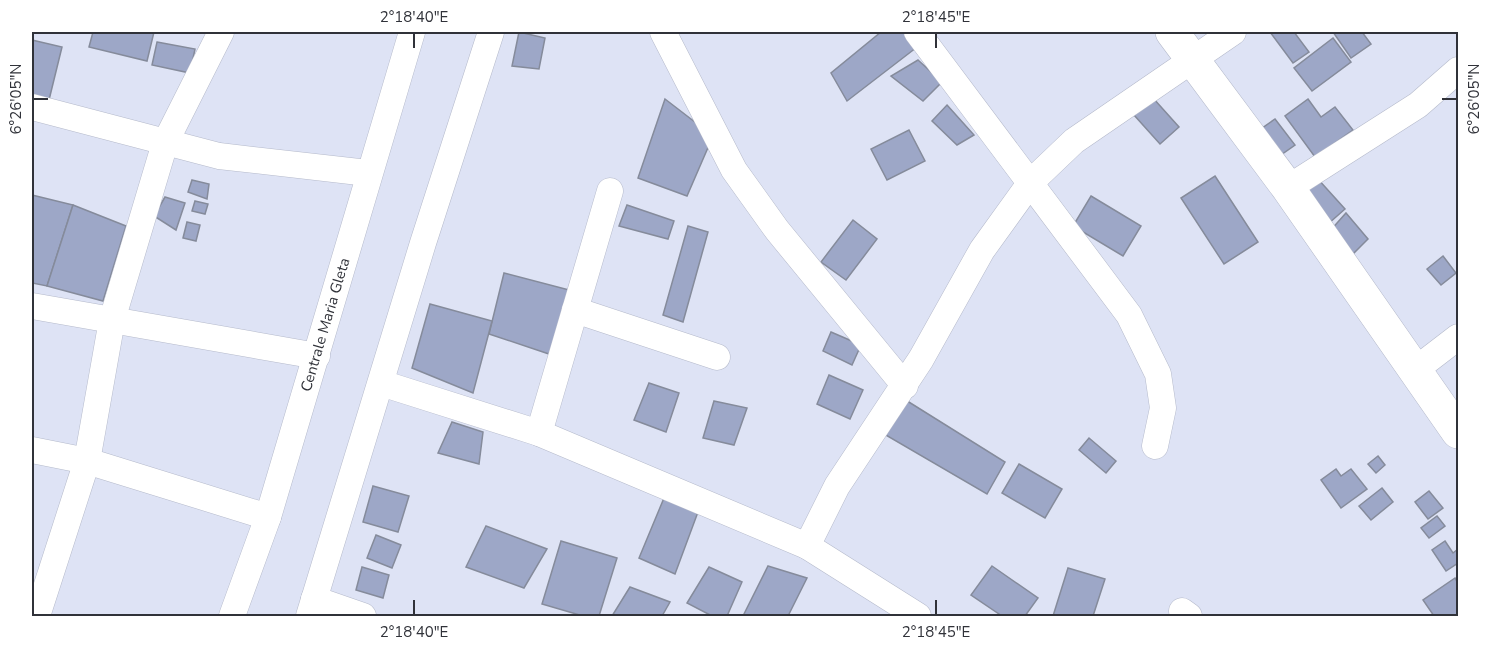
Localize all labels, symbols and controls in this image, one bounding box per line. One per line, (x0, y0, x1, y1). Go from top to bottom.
text: 2°18'40"E (380, 7, 448, 27)
text: 2°18'45"E (902, 7, 970, 27)
text: 6°26'05"N (6, 64, 26, 134)
text: 6°26'05"N (1464, 64, 1484, 134)
street label: Centrale Maria Gleta (296, 255, 354, 394)
text: 2°18'40"E (380, 622, 448, 642)
text: 2°18'45"E (902, 622, 970, 642)

